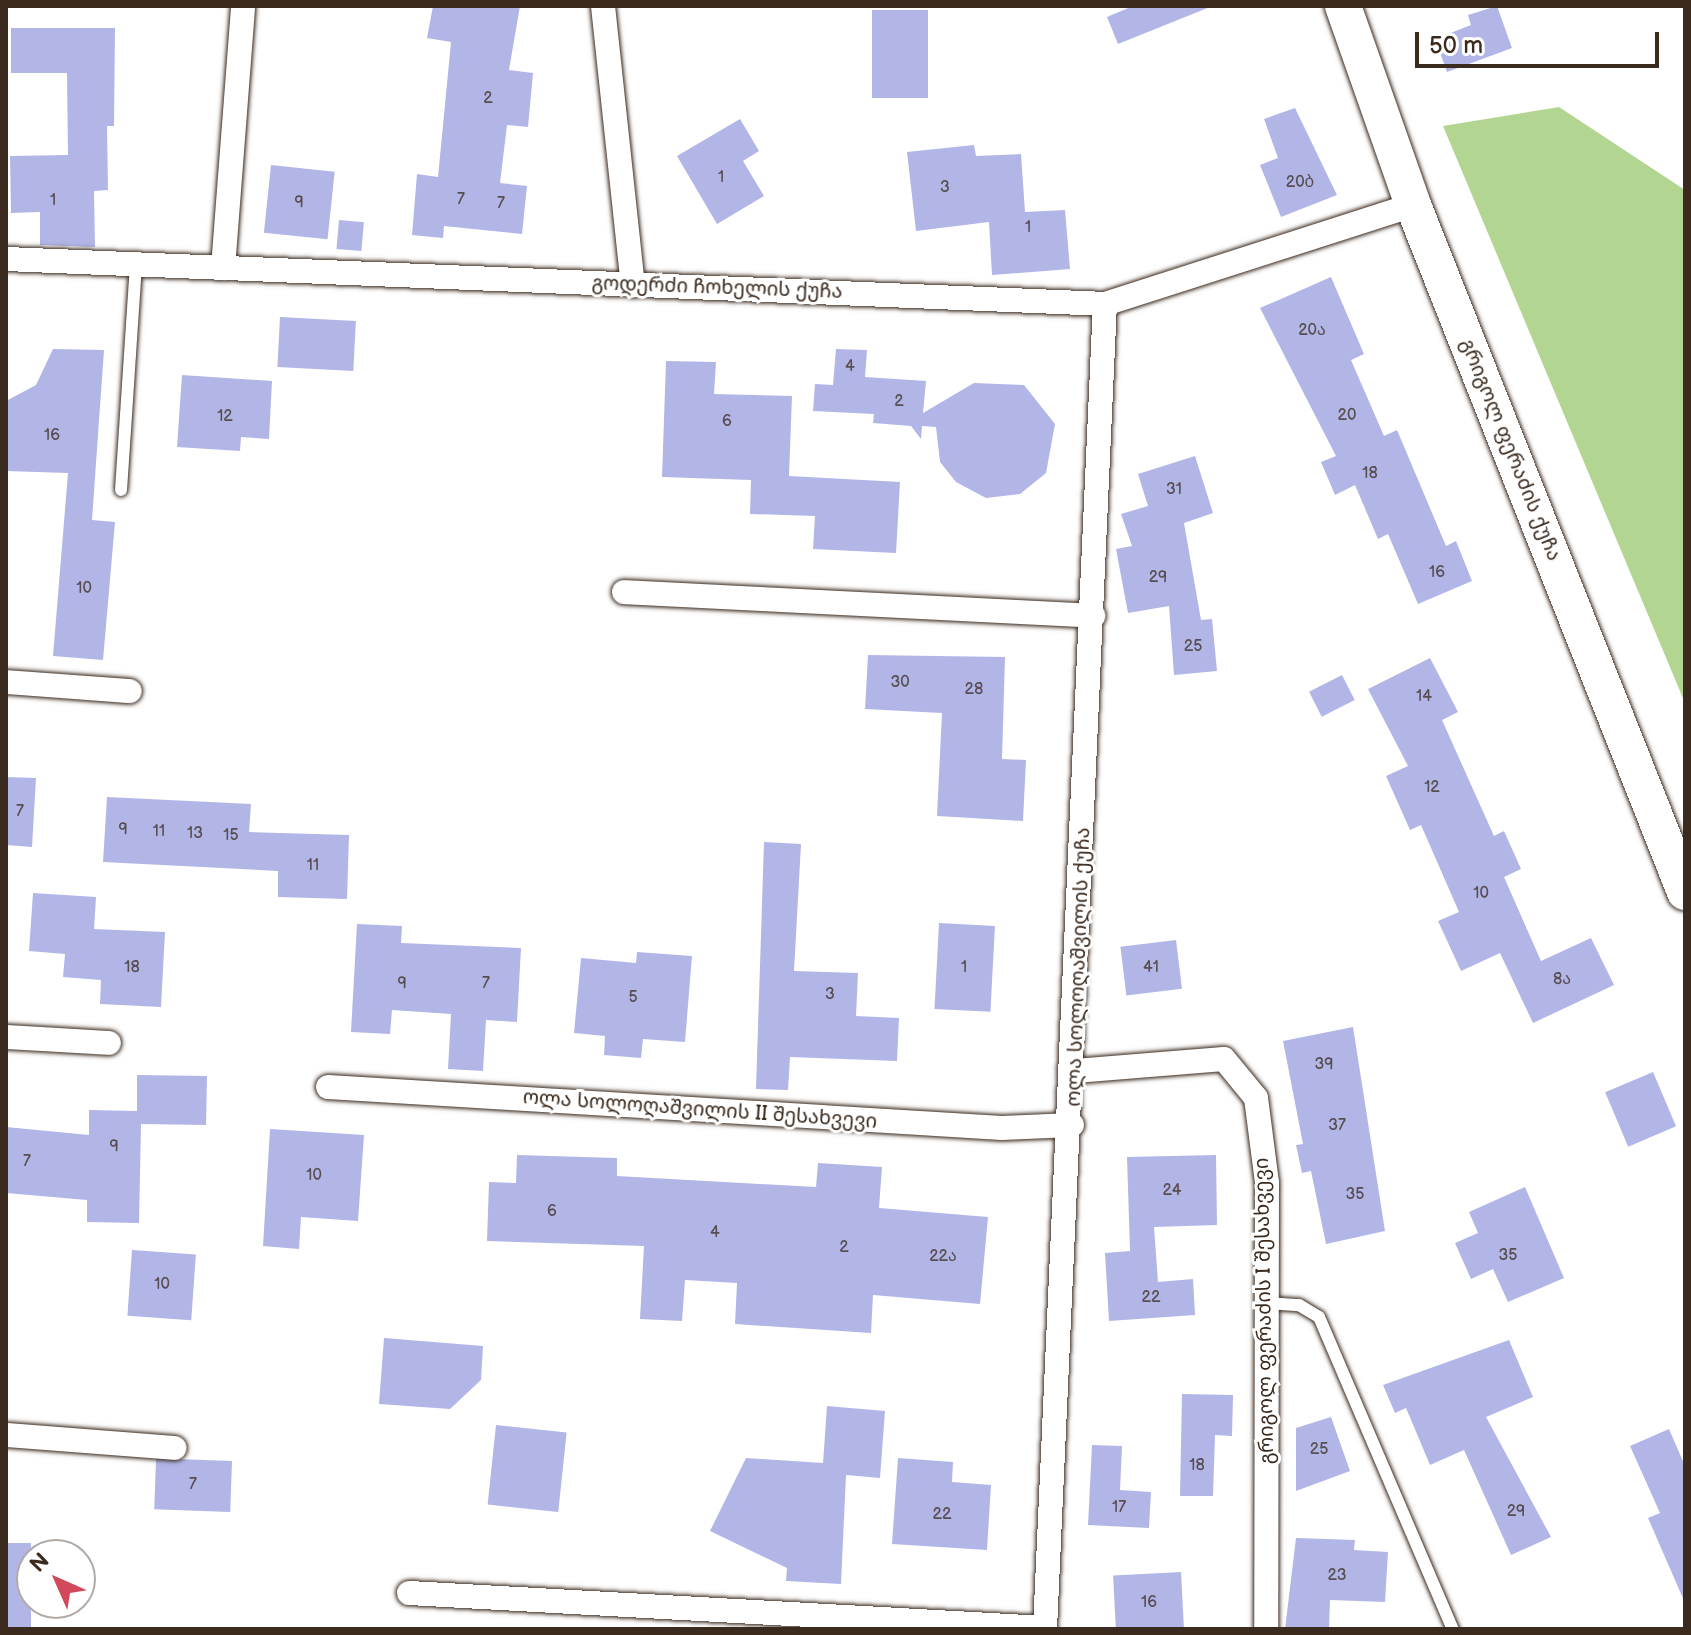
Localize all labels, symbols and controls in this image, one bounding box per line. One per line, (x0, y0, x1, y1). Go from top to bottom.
scale bar (1419, 16, 1663, 66)
text: 50 m (1429, 31, 1483, 60)
house number: 2 (483, 89, 493, 109)
house number: 1 (718, 168, 724, 188)
house number: 20ბ (1286, 173, 1314, 193)
house number: 3 (940, 178, 950, 198)
house number: 7 (457, 190, 465, 210)
house number: 1 (50, 191, 56, 211)
house number: 9 (294, 193, 304, 213)
house number: 7 (497, 194, 505, 214)
house number: 1 (1025, 218, 1031, 238)
street label: გოდერძი ჩოხელის ქუჩა (591, 272, 843, 304)
house number: 20ა (1298, 321, 1326, 341)
street label: გრიგოლ ფერაძის ქუჩა (1454, 335, 1566, 565)
house number: 4 (845, 357, 855, 377)
house number: 2 (894, 392, 904, 412)
house number: 20 (1338, 406, 1356, 426)
house number: 12 (217, 407, 233, 427)
house number: 6 (722, 412, 732, 432)
house number: 16 (44, 426, 60, 446)
house number: 18 (1362, 464, 1378, 484)
house number: 31 (1166, 480, 1182, 500)
house number: 16 (1429, 563, 1445, 583)
house number: 29 (1149, 568, 1167, 588)
house number: 10 (76, 579, 92, 599)
house number: 25 (1184, 637, 1202, 657)
house number: 30 (890, 673, 910, 693)
house number: 28 (965, 680, 983, 700)
house number: 14 (1416, 687, 1432, 707)
house number: 12 (1424, 778, 1440, 798)
house number: 7 (16, 802, 24, 822)
house number: 9 (118, 820, 128, 840)
house number: 11 (153, 822, 165, 842)
house number: 13 (187, 824, 203, 844)
house number: 15 (223, 826, 239, 846)
street label: ოლა სოლოღაშვილის ქუჩა (1062, 827, 1096, 1107)
house number: 11 (307, 856, 319, 876)
house number: 10 (1473, 884, 1489, 904)
house number: 18 (124, 958, 140, 978)
house number: 1 (961, 958, 967, 978)
house number: 41 (1143, 958, 1159, 978)
house number: 8ა (1553, 970, 1571, 990)
house number: 9 (397, 974, 407, 994)
house number: 7 (482, 974, 490, 994)
house number: 3 (825, 985, 835, 1005)
house number: 5 (628, 988, 638, 1008)
house number: 39 (1314, 1055, 1334, 1075)
street label: ოლა სოლოღაშვილის II შესახვევი (522, 1086, 878, 1134)
house number: 37 (1328, 1116, 1346, 1136)
house number: 9 (109, 1137, 119, 1157)
house number: 7 (23, 1152, 31, 1172)
street label: გრიგოლ ფერაძის I შესახვევი (1250, 1157, 1280, 1465)
house number: 10 (306, 1166, 322, 1186)
house number: 24 (1163, 1181, 1181, 1201)
house number: 35 (1345, 1185, 1365, 1205)
house number: 6 (547, 1202, 557, 1222)
house number: 4 (710, 1223, 720, 1243)
house number: 2 (839, 1238, 849, 1258)
house number: 35 (1498, 1246, 1518, 1266)
house number: 22ა (929, 1247, 957, 1267)
house number: 10 (154, 1275, 170, 1295)
house number: 22 (1142, 1288, 1160, 1308)
house number: 25 (1310, 1440, 1328, 1460)
house number: 18 (1189, 1456, 1205, 1476)
house number: 7 (189, 1475, 197, 1495)
house number: 17 (1112, 1498, 1126, 1518)
house number: 29 (1507, 1502, 1525, 1522)
house number: 22 (933, 1505, 951, 1525)
north arrow (16, 1539, 96, 1619)
text: N (25, 1548, 55, 1578)
house number: 23 (1328, 1566, 1346, 1586)
house number: 16 (1141, 1593, 1157, 1613)

